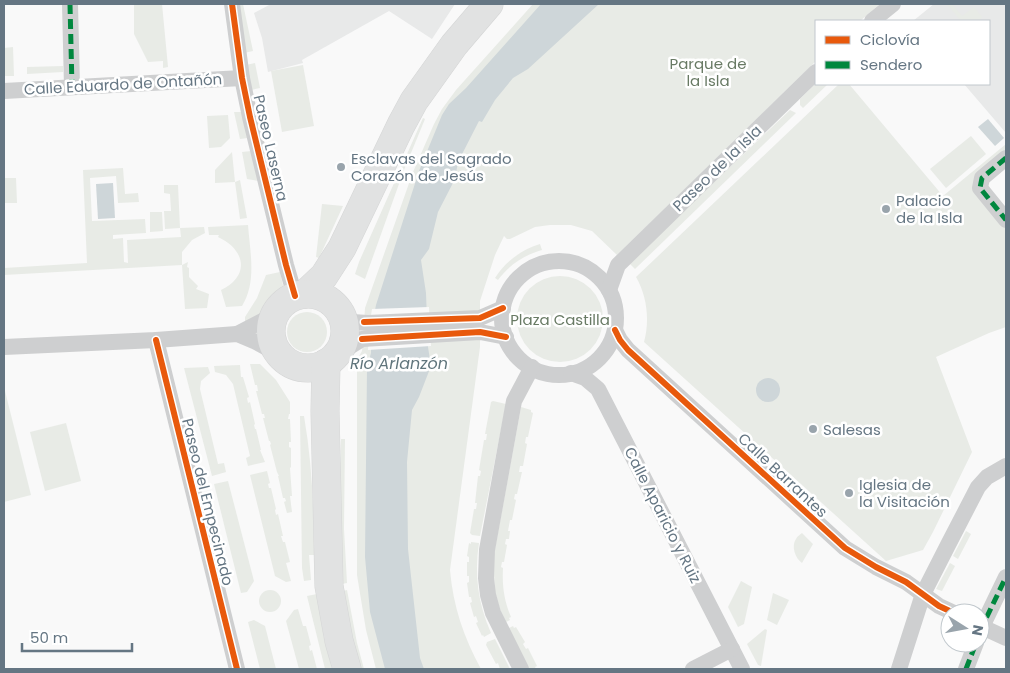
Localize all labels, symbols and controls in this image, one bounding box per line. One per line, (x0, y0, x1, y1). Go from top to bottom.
legend (815, 20, 990, 85)
text: Ciclovía (860, 29, 920, 50)
park label: Parque de la Isla (670, 53, 746, 91)
text: Sendero (860, 54, 922, 75)
street label: Calle Eduardo de Ontañón (23, 68, 223, 100)
street label: Paseo Laserna (249, 93, 293, 203)
street label: Paseo de la Isla (668, 120, 766, 216)
place label: Esclavas del Sagrado Corazón de Jesús (351, 148, 512, 186)
marker: Esclavas del Sagrado Corazón de Jesús (335, 161, 347, 173)
place label: Palacio de la Isla (896, 190, 963, 228)
marker: Palacio de la Isla (880, 203, 892, 215)
park label: Plaza Castilla (510, 309, 610, 330)
water label: Río Arlanzón (350, 352, 448, 375)
street label: Paseo del Empecinado (177, 416, 239, 588)
place label: Salesas (823, 419, 881, 440)
marker: Salesas (807, 423, 819, 435)
street label: Calle Barrantes (734, 428, 832, 522)
street label: Calle Aparicio y Ruiz (620, 443, 707, 587)
place label: Iglesia de la Visitación (859, 474, 950, 512)
marker: Iglesia de la Visitación (843, 487, 855, 499)
north arrow (940, 603, 990, 653)
scale bar (22, 620, 132, 652)
text: N (967, 623, 989, 638)
text: 50 m (30, 627, 68, 648)

